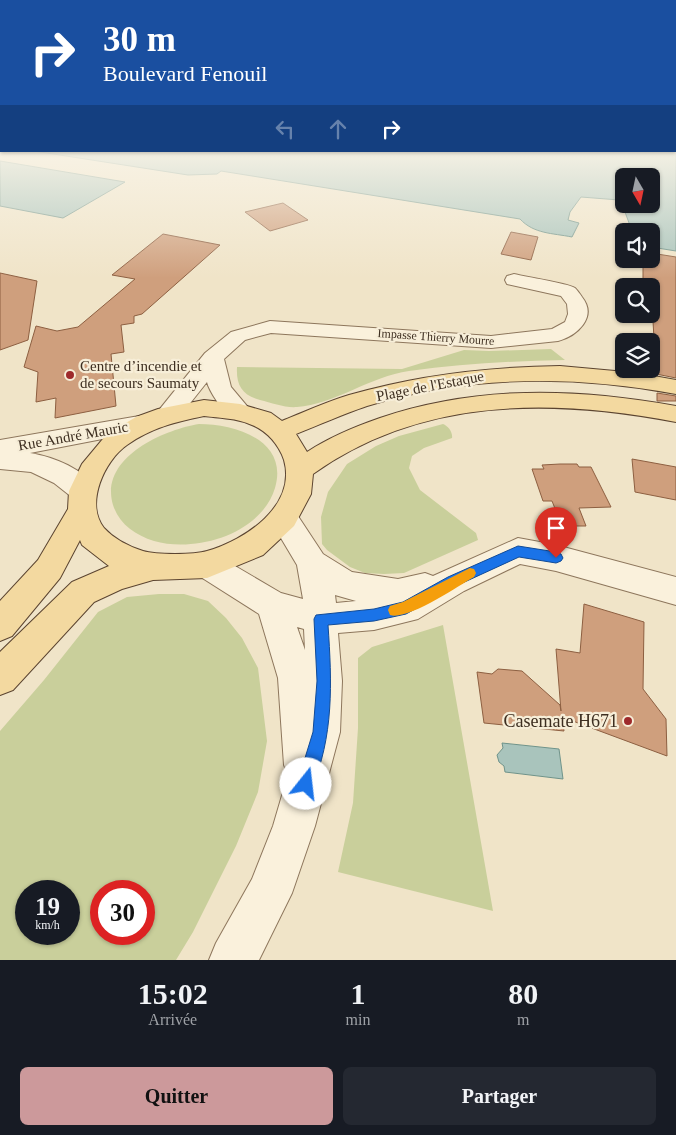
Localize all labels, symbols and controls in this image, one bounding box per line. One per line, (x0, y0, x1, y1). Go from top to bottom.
icon: right (20, 20, 85, 85)
text: 30 m (103, 20, 176, 59)
text: Boulevard Fenouil (103, 61, 267, 86)
icon: left (271, 115, 299, 143)
icon: ahead (324, 115, 352, 143)
icon: right (377, 115, 405, 143)
north arrow (615, 168, 660, 212)
map controls (615, 168, 660, 378)
button: sound (615, 223, 660, 268)
button: search (615, 278, 660, 323)
street label: Impasse Thierry Mourre (377, 326, 495, 348)
button: layers (615, 333, 660, 378)
place label: Centre d’incendie et de secours Saumaty (80, 358, 202, 391)
street label: Plage de l'Estaque (375, 368, 486, 404)
marker: Centre d’incendie et de secours Saumaty (64, 369, 76, 381)
street label: Rue André Mauric (17, 418, 130, 454)
pin (535, 507, 577, 558)
icon: arrive (542, 514, 570, 542)
place label: Casemate H671 (504, 711, 618, 731)
marker: Casemate H671 (622, 715, 634, 727)
position arrow (279, 757, 331, 809)
speed limit sign: 30 (90, 880, 155, 945)
text: 19 (35, 893, 60, 920)
text: km/h (35, 918, 60, 932)
text: 15:02 (138, 977, 208, 1010)
text: 1 (350, 977, 365, 1010)
text: 80 (508, 977, 538, 1010)
text: Arrivée (148, 1011, 197, 1028)
text: min (346, 1011, 370, 1028)
text: m (517, 1011, 529, 1028)
button: Quitter (20, 1067, 333, 1125)
button: Partager (343, 1067, 656, 1125)

